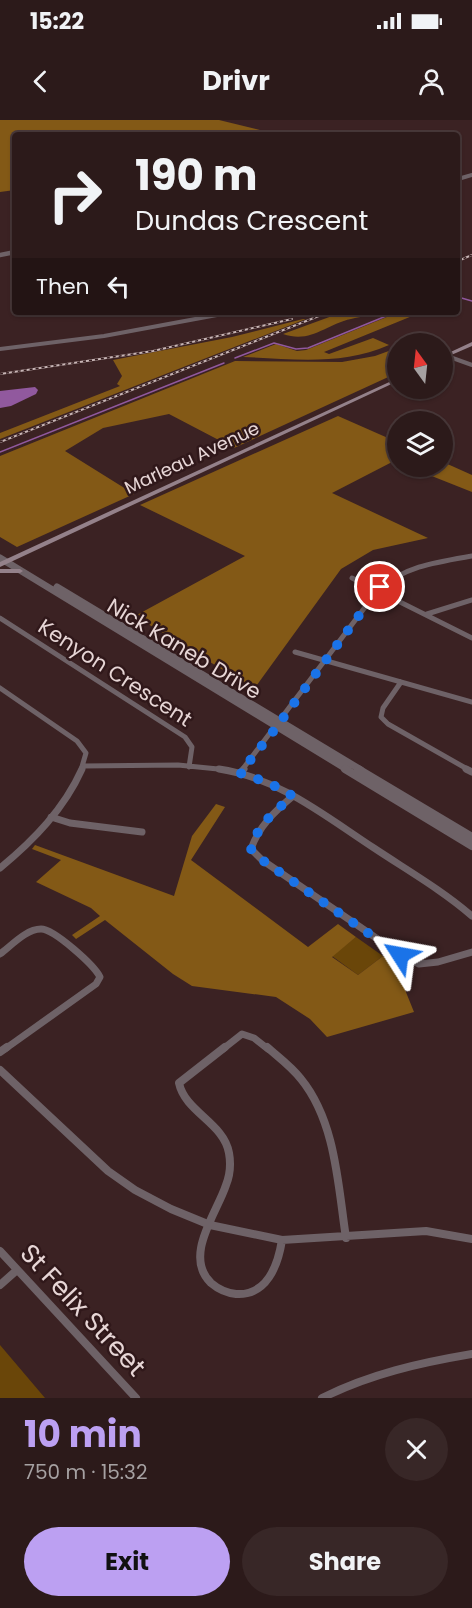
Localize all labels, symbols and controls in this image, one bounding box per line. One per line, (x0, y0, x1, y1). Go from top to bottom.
text: 15:22 (30, 6, 84, 37)
text: Drivr (202, 62, 270, 99)
icon: back (24, 65, 57, 98)
icon: person (415, 65, 448, 98)
text: 190 m (135, 146, 257, 205)
icon: right (36, 156, 114, 234)
text: Dundas Crescent (135, 202, 368, 239)
icon: left (102, 270, 135, 303)
text: Then (36, 271, 90, 302)
north arrow (387, 333, 453, 399)
map controls (387, 333, 453, 477)
button: layers (387, 411, 453, 477)
street label: Marleau Avenue (120, 415, 263, 500)
pin (354, 561, 405, 612)
icon: arrive (363, 570, 396, 603)
street label: Nick Kaneb Drive (102, 591, 267, 706)
street label: Kenyon Crescent (33, 612, 198, 733)
position arrow (368, 923, 432, 987)
street label: St Felix Street (12, 1236, 154, 1384)
text: 10 min (24, 1409, 142, 1460)
button: close (385, 1418, 448, 1481)
text: 750 m · 15:32 (24, 1458, 147, 1486)
button: Exit (24, 1527, 230, 1596)
button: Share (242, 1527, 448, 1596)

